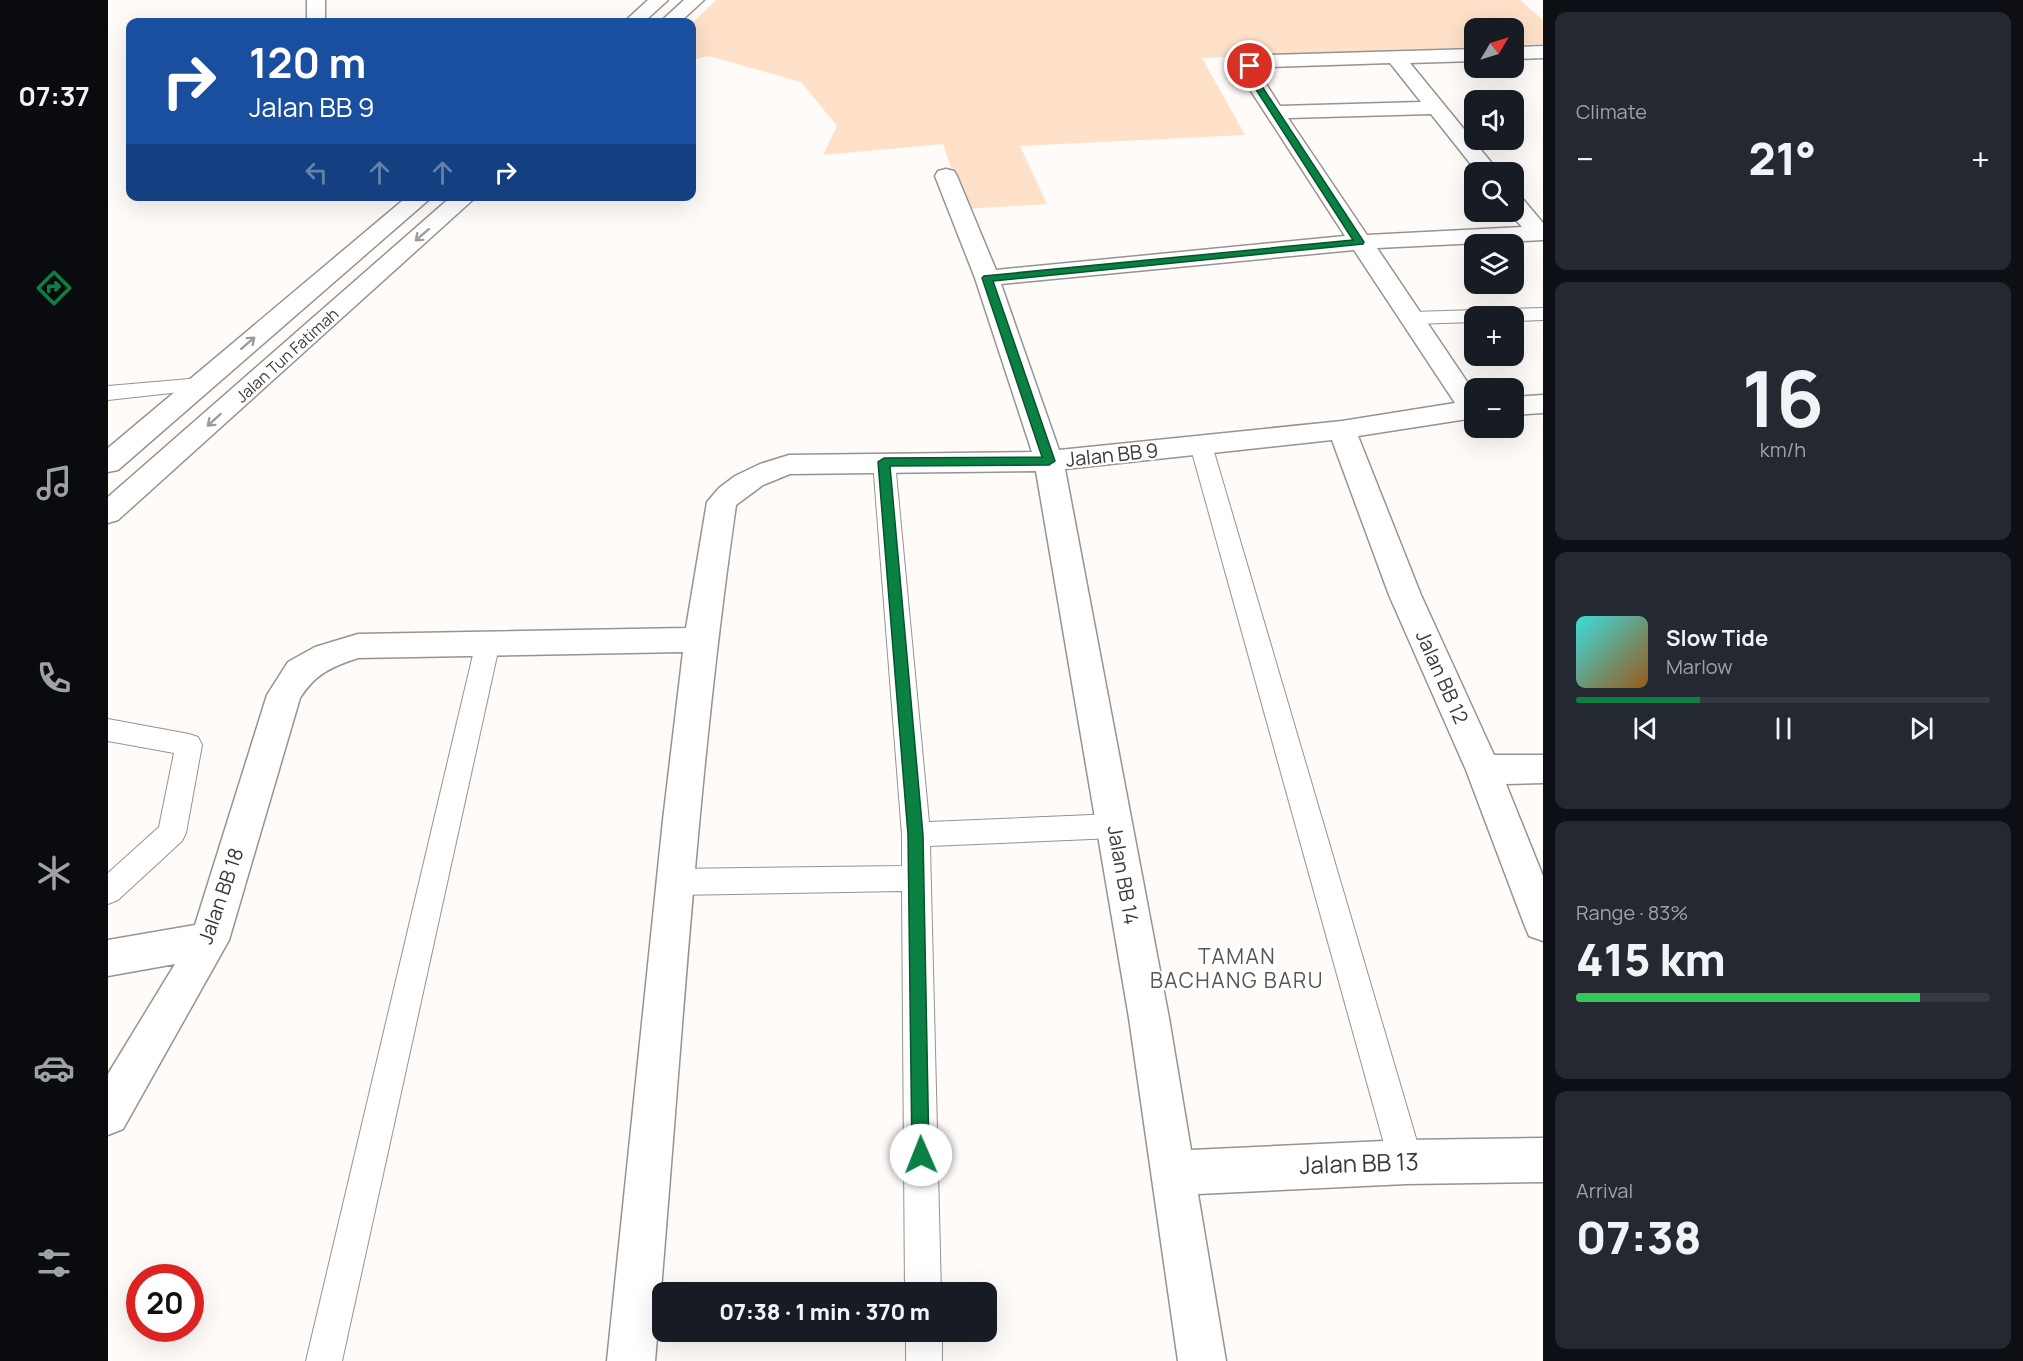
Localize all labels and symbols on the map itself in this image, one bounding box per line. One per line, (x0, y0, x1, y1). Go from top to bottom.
north arrow (1464, 18, 1524, 78)
pin (1224, 40, 1275, 91)
one-way arrow (415, 228, 430, 242)
street label: Jalan Tun Fatimah (231, 303, 343, 407)
one-way arrow (240, 337, 256, 350)
one-way arrow (206, 413, 221, 427)
street label: Jalan BB 9 (1064, 436, 1160, 473)
street label: Jalan BB 12 (1410, 626, 1475, 728)
street label: Jalan BB 14 (1102, 823, 1145, 927)
street label: Jalan BB 18 (191, 844, 250, 948)
district label: TAMAN BACHANG BARU (1150, 942, 1324, 994)
position arrow (889, 1123, 953, 1187)
street label: Jalan BB 13 (1299, 1144, 1419, 1181)
speed limit sign: 20 (126, 1264, 204, 1342)

